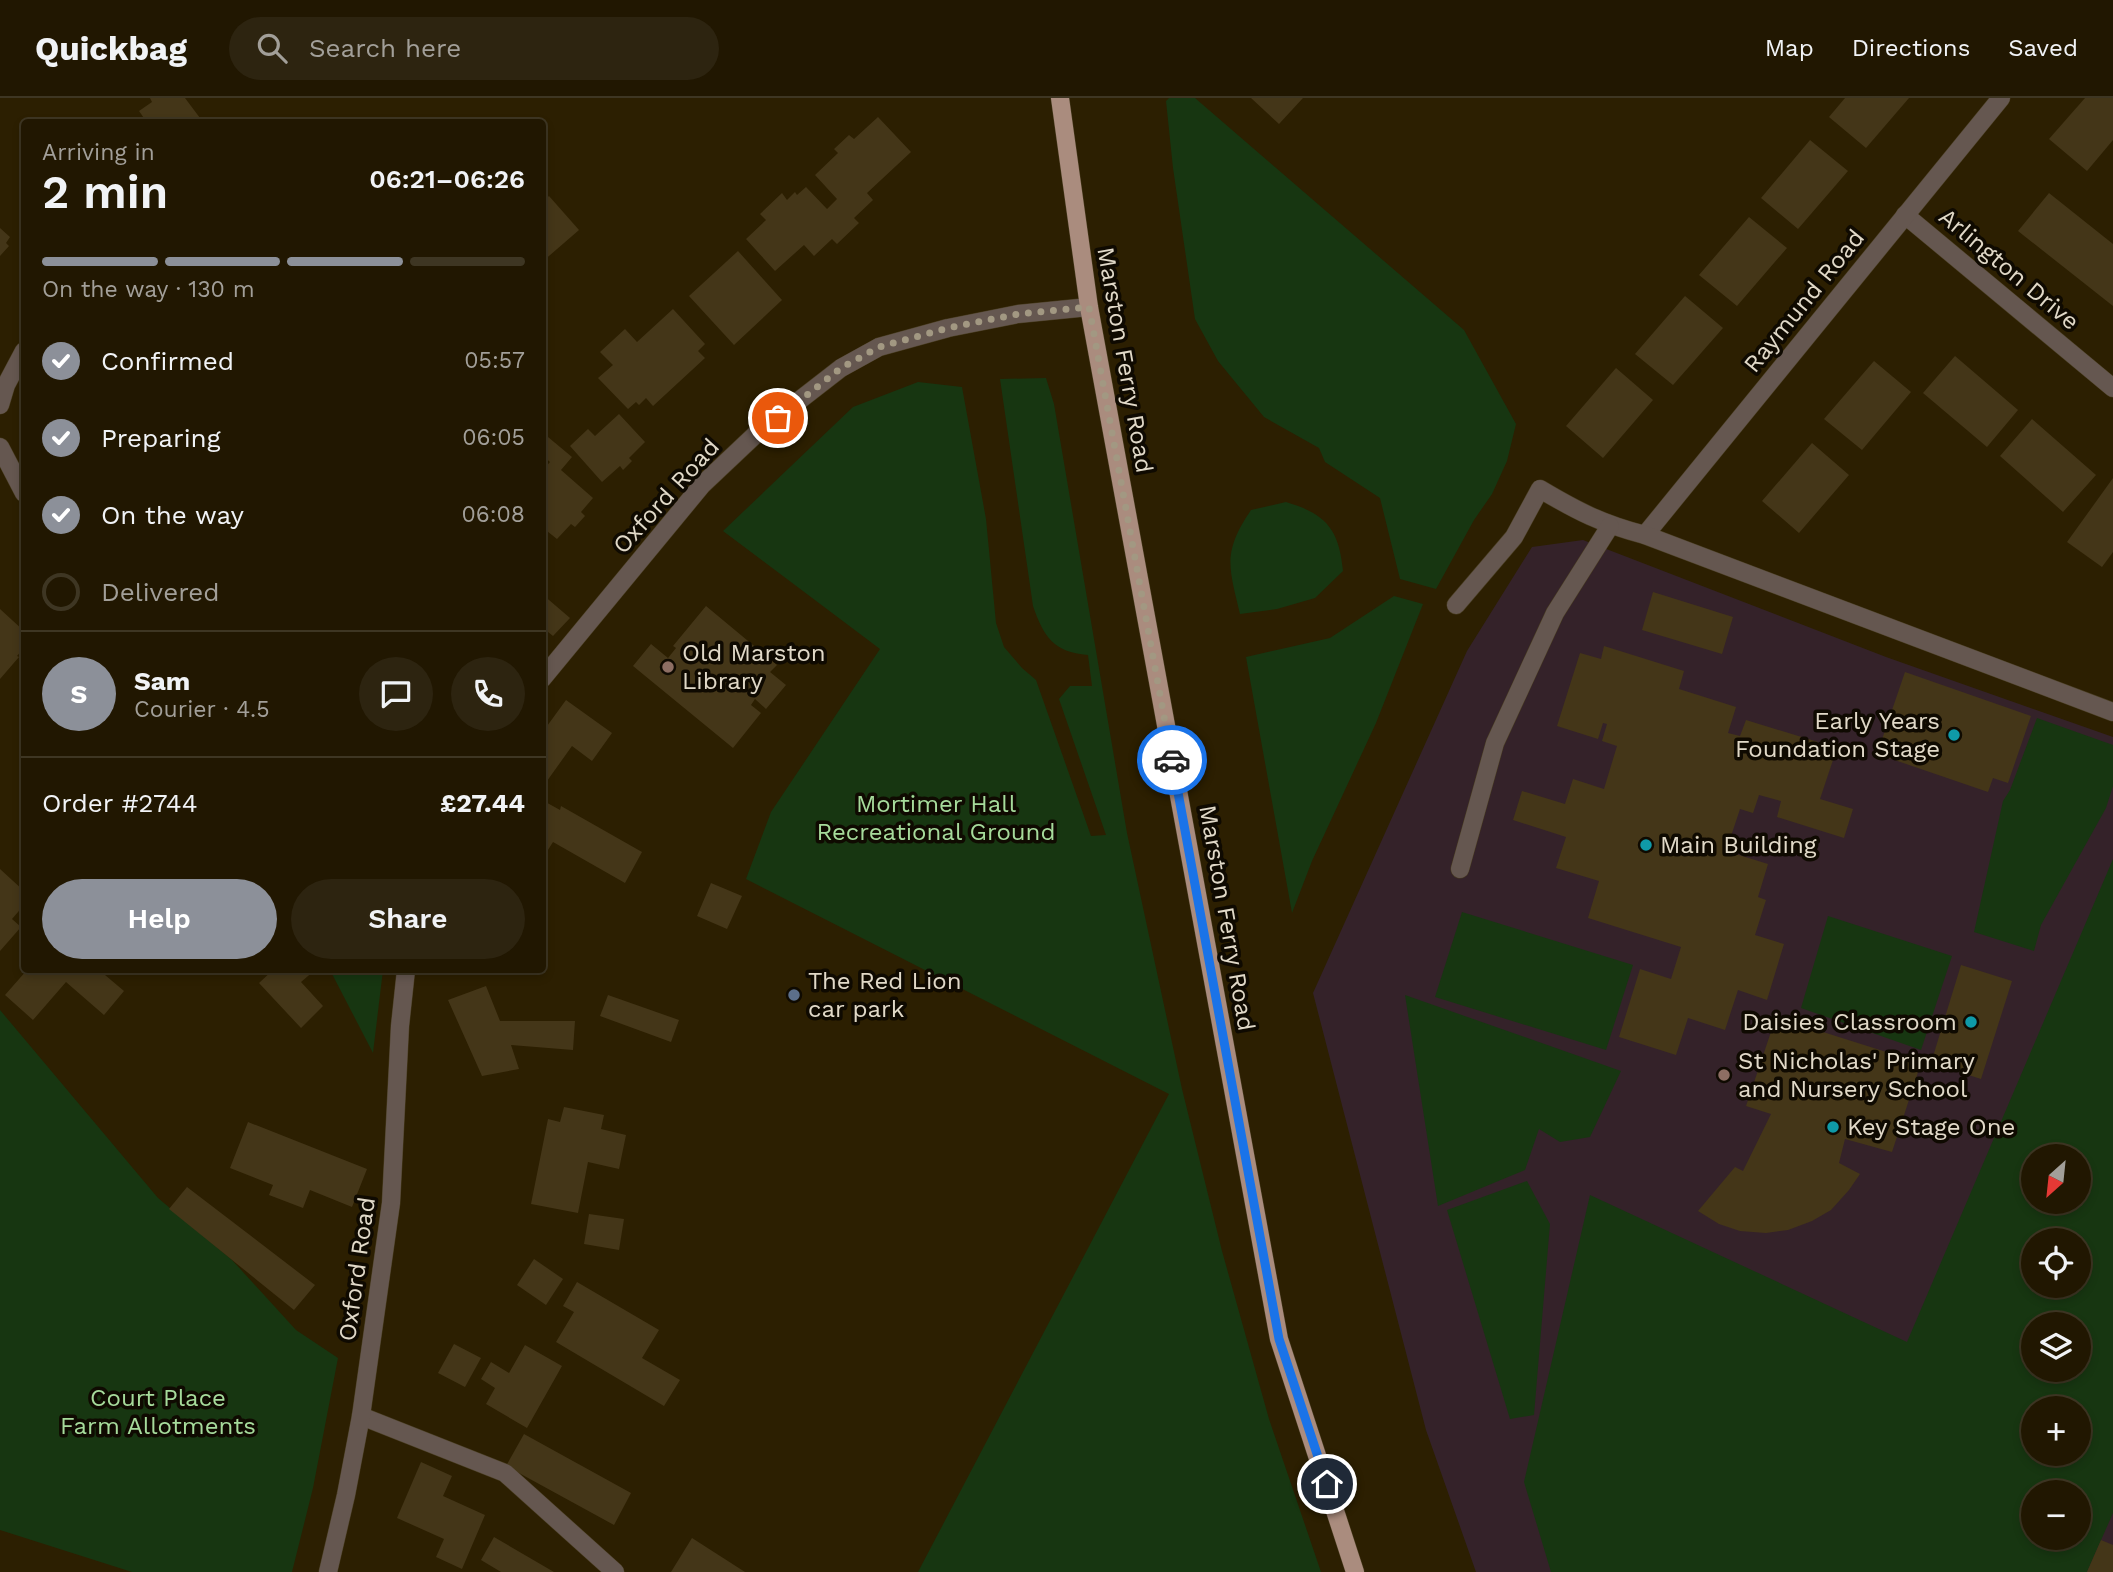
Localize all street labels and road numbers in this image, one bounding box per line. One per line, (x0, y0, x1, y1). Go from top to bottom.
street label: Arlington Drive (1933, 202, 2085, 336)
street label: Raymund Road (1738, 224, 1870, 378)
street label: Marston Ferry Road (1091, 245, 1159, 475)
street label: Oxford Road (607, 433, 725, 559)
street label: Marston Ferry Road (1193, 803, 1261, 1033)
street label: Oxford Road (333, 1195, 381, 1343)

